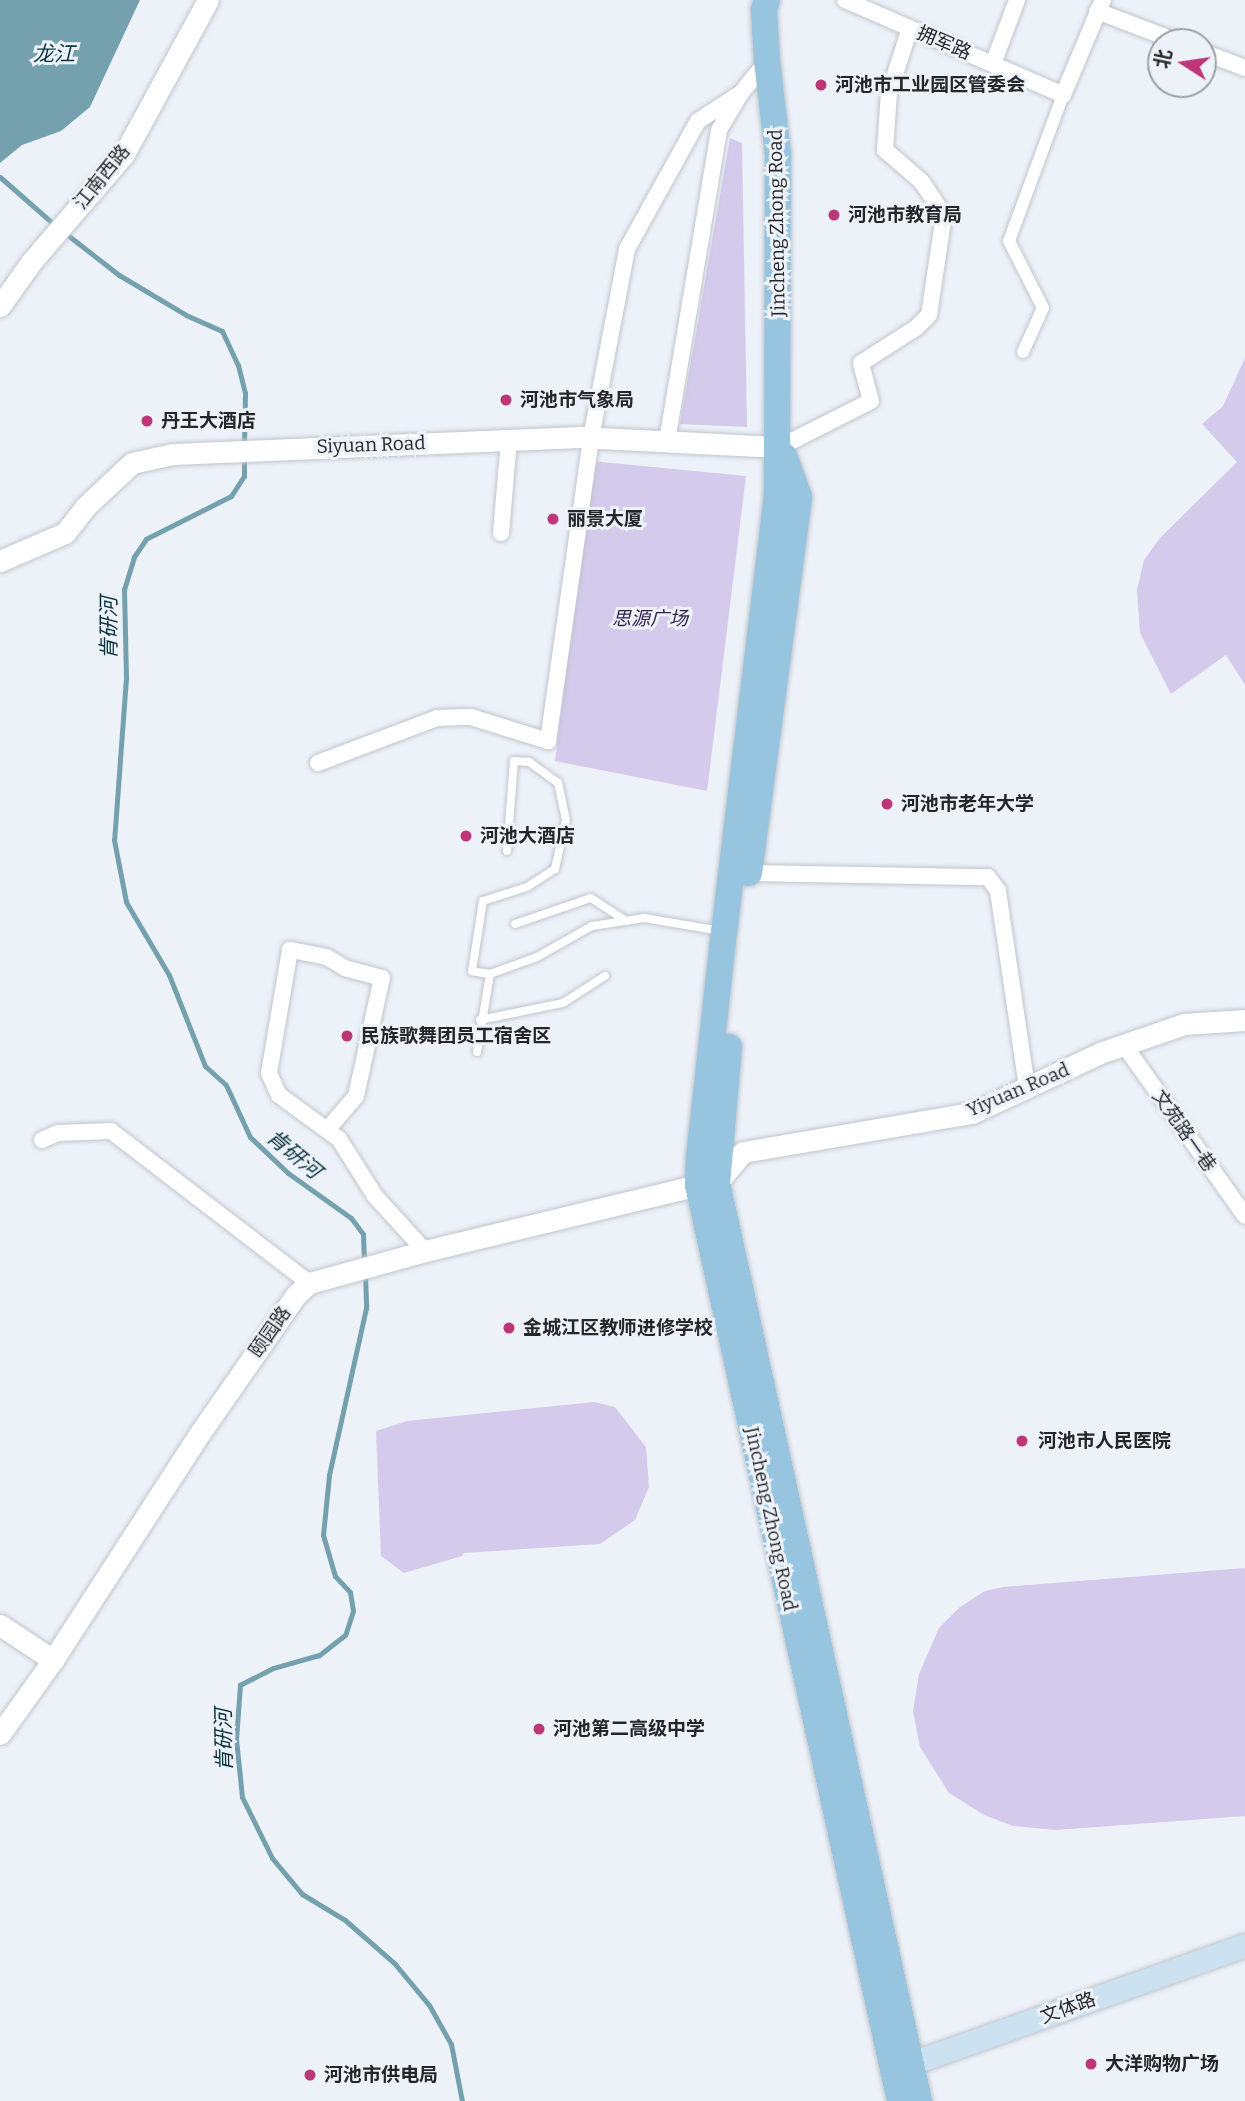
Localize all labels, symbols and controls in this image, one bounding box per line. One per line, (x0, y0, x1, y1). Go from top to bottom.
street label: 拥军路 (913, 21, 975, 65)
north arrow (1147, 28, 1217, 98)
water label: 龙江 (33, 41, 75, 67)
text: 北 (1150, 47, 1176, 71)
place label: 河池市工业园区管委会 (835, 74, 1025, 96)
marker: 河池市工业园区管委会 (813, 77, 829, 93)
street label: Jincheng Zhong Road (764, 129, 790, 317)
street label: 江南西路 (69, 140, 135, 214)
place label: 河池市教育局 (848, 204, 962, 226)
marker: 河池市教育局 (826, 207, 842, 223)
place label: 河池市气象局 (520, 389, 634, 411)
marker: 河池市气象局 (498, 392, 514, 408)
place label: 丹王大酒店 (161, 410, 256, 432)
marker: 丹王大酒店 (139, 413, 155, 429)
street label: Siyuan Road (316, 432, 426, 458)
place label: 丽景大厦 (567, 508, 643, 530)
marker: 丽景大厦 (545, 511, 561, 527)
water label: 肯研河 (96, 597, 122, 659)
park label: 思源广场 (612, 608, 688, 630)
place label: 河池市老年大学 (901, 793, 1034, 815)
marker: 河池市老年大学 (879, 796, 895, 812)
place label: 河池大酒店 (480, 825, 575, 847)
marker: 河池大酒店 (458, 828, 474, 844)
place label: 民族歌舞团员工宿舍区 (361, 1025, 551, 1047)
marker: 民族歌舞团员工宿舍区 (339, 1028, 355, 1044)
street label: Yiyuan Road (963, 1058, 1073, 1122)
street label: 文苑路一巷 (1147, 1086, 1221, 1176)
water label: 肯研河 (262, 1124, 326, 1184)
street label: 颐园路 (244, 1302, 296, 1362)
place label: 金城江区教师进修学校 (523, 1317, 713, 1339)
marker: 金城江区教师进修学校 (501, 1320, 517, 1336)
street label: Jincheng Zhong Road (740, 1425, 802, 1613)
place label: 河池市人民医院 (1038, 1430, 1171, 1452)
marker: 河池市人民医院 (1012, 1431, 1032, 1451)
water label: 肯研河 (211, 1708, 237, 1772)
place label: 河池第二高级中学 (553, 1718, 705, 1740)
marker: 河池第二高级中学 (531, 1721, 547, 1737)
street label: 文体路 (1037, 1988, 1099, 2028)
place label: 大洋购物广场 (1105, 2053, 1219, 2075)
marker: 大洋购物广场 (1083, 2056, 1099, 2072)
place label: 河池市供电局 (324, 2064, 438, 2086)
marker: 河池市供电局 (302, 2067, 318, 2083)

